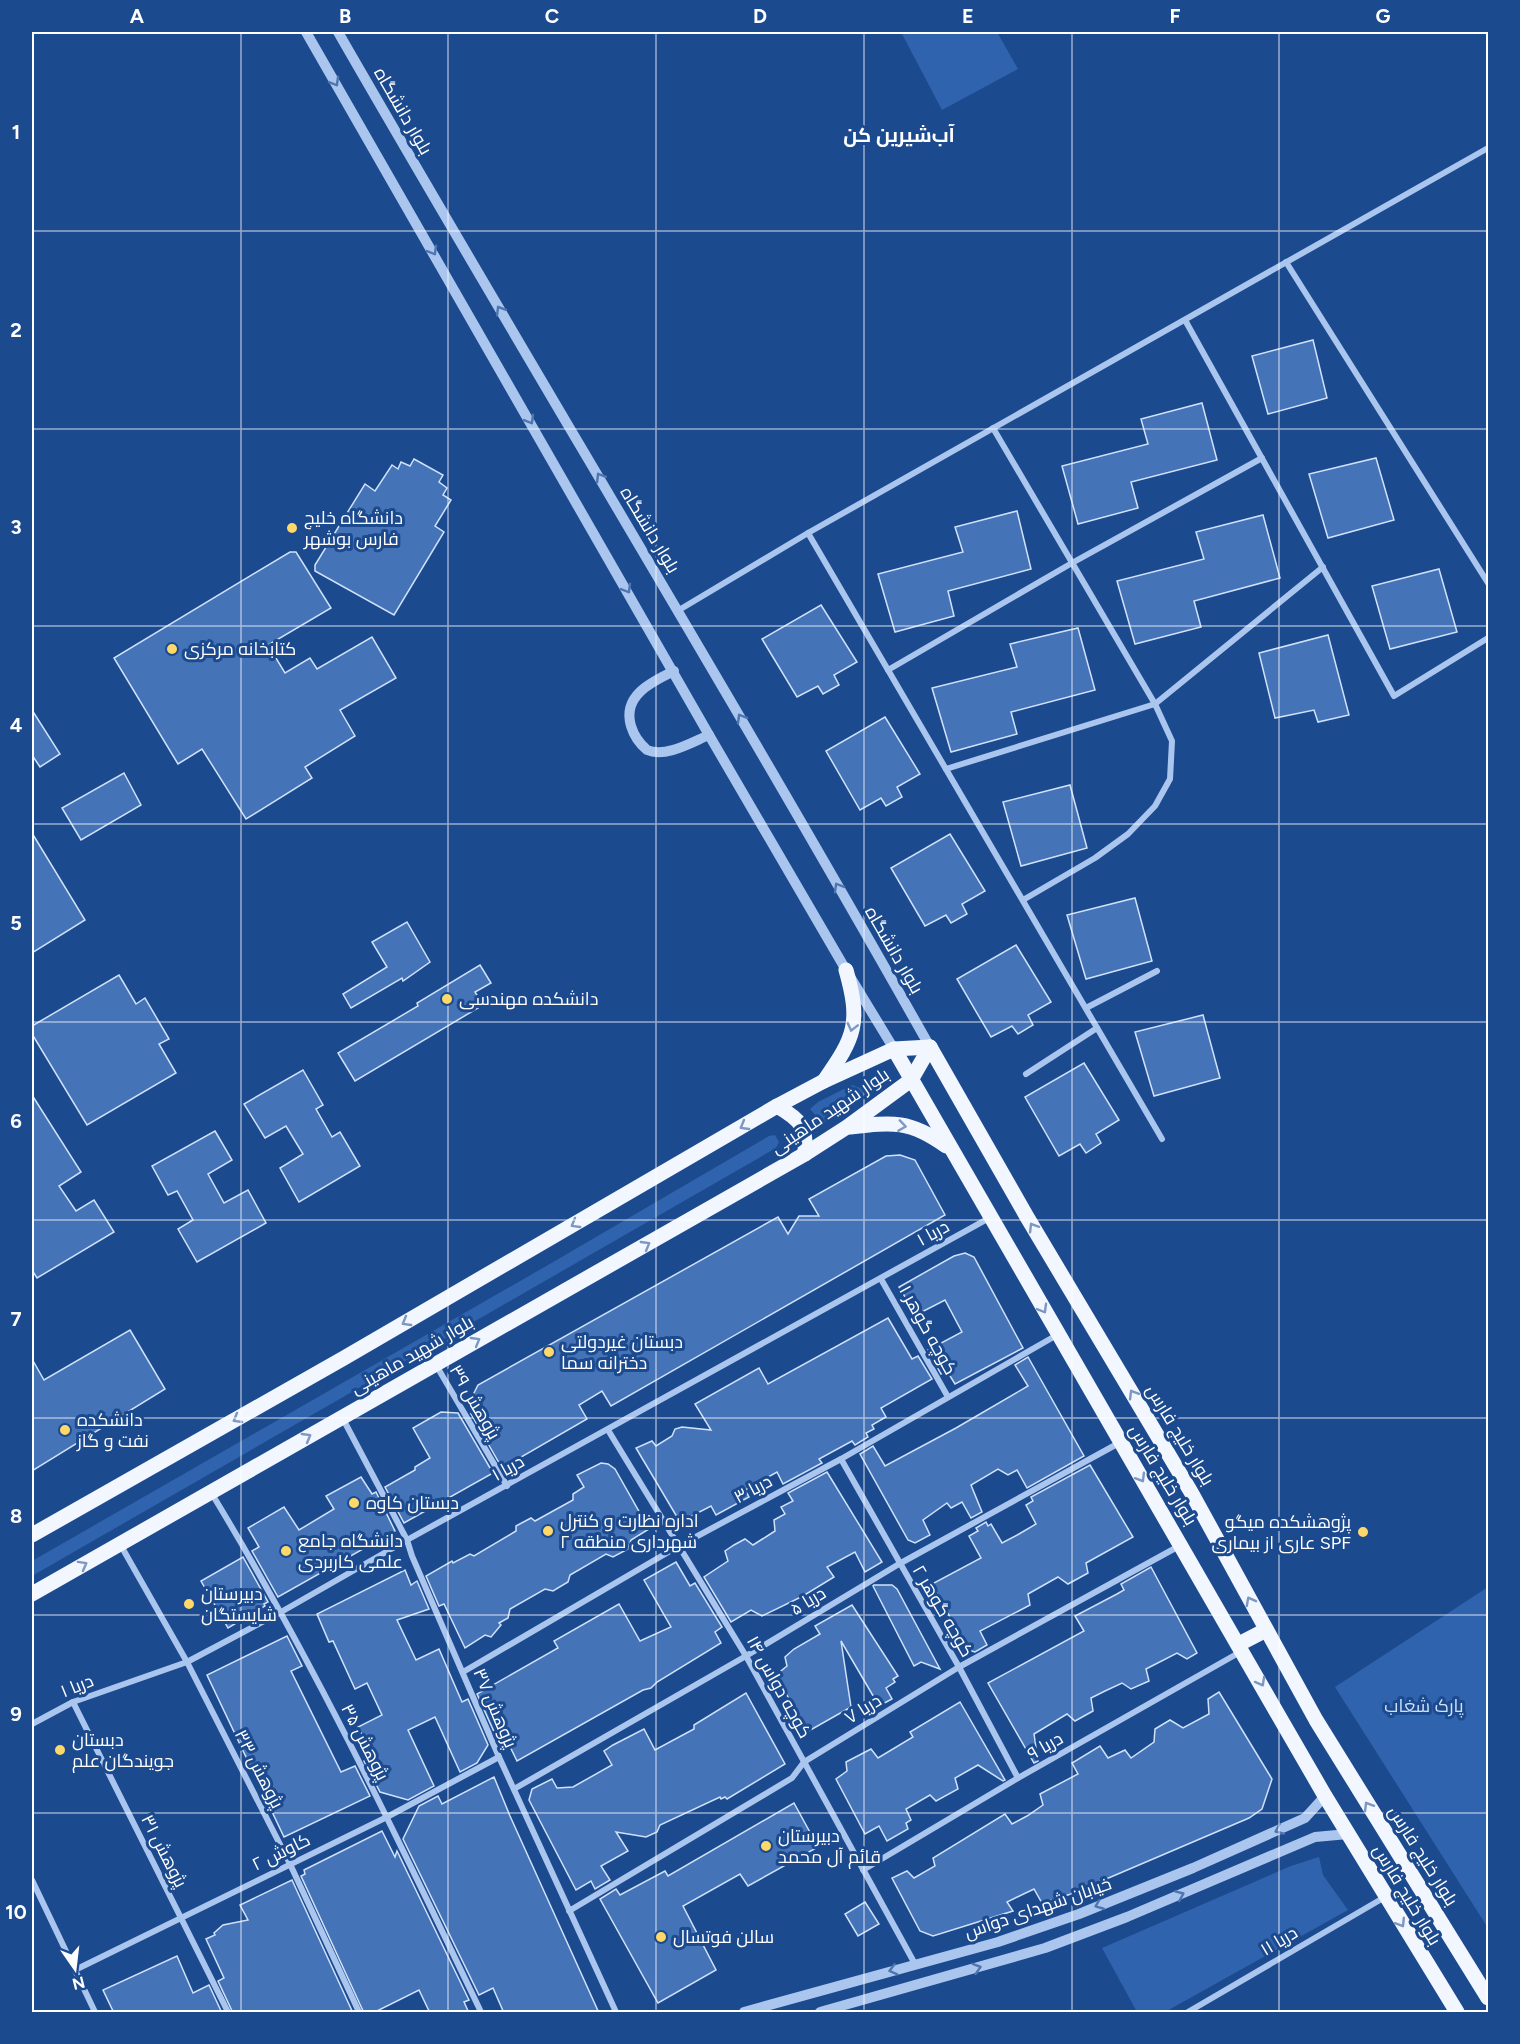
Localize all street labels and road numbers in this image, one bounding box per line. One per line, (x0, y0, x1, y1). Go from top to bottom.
street label: بلوار دانشگاه (369, 63, 437, 159)
street label: بلوار دانشگاه (616, 483, 684, 577)
street label: بلوار دانشگاه (860, 902, 928, 998)
street label: بلوار شهید ماهینی (766, 1063, 894, 1159)
street label: دریا ۱ (913, 1215, 953, 1251)
street label: کوچه گوهر ۱ (894, 1281, 962, 1379)
street label: بلوار شهید ماهینی (346, 1311, 478, 1399)
street label: پژوهش ۳۹ (444, 1361, 505, 1444)
street label: بلوار خلیج ‌فارس (1140, 1380, 1219, 1490)
street label: بلوار خلیج‌ فارس (1123, 1420, 1202, 1530)
street label: دریا ۱ (488, 1450, 528, 1486)
street label: دریا ۳ (730, 1470, 776, 1508)
street label: کوچه گوهر ۲ (907, 1561, 978, 1661)
street label: دریا ۵ (786, 1582, 830, 1620)
street label: کوچه دواس ۱۴ (741, 1632, 816, 1743)
street label: پژوهش ۳۷ (467, 1665, 522, 1752)
street label: دریا ۱ (57, 1670, 97, 1702)
street label: دریا ۷ (841, 1689, 885, 1729)
street label: پژوهش ۳۵ (335, 1700, 394, 1785)
street label: پژوهش ۳۳ (229, 1726, 288, 1813)
street label: دریا ۹ (1023, 1727, 1067, 1765)
street label: بلوار خلیج ‌فارس (1383, 1802, 1463, 1911)
street label: پژوهش ۳۱ (135, 1811, 192, 1892)
street label: کاوش ۲ (248, 1828, 314, 1876)
street label: بلوار خلیج‌ فارس (1367, 1840, 1446, 1950)
street label: خیابان شهدای دواس (962, 1873, 1114, 1943)
street label: دریا ۱۱ (1257, 1921, 1301, 1961)

